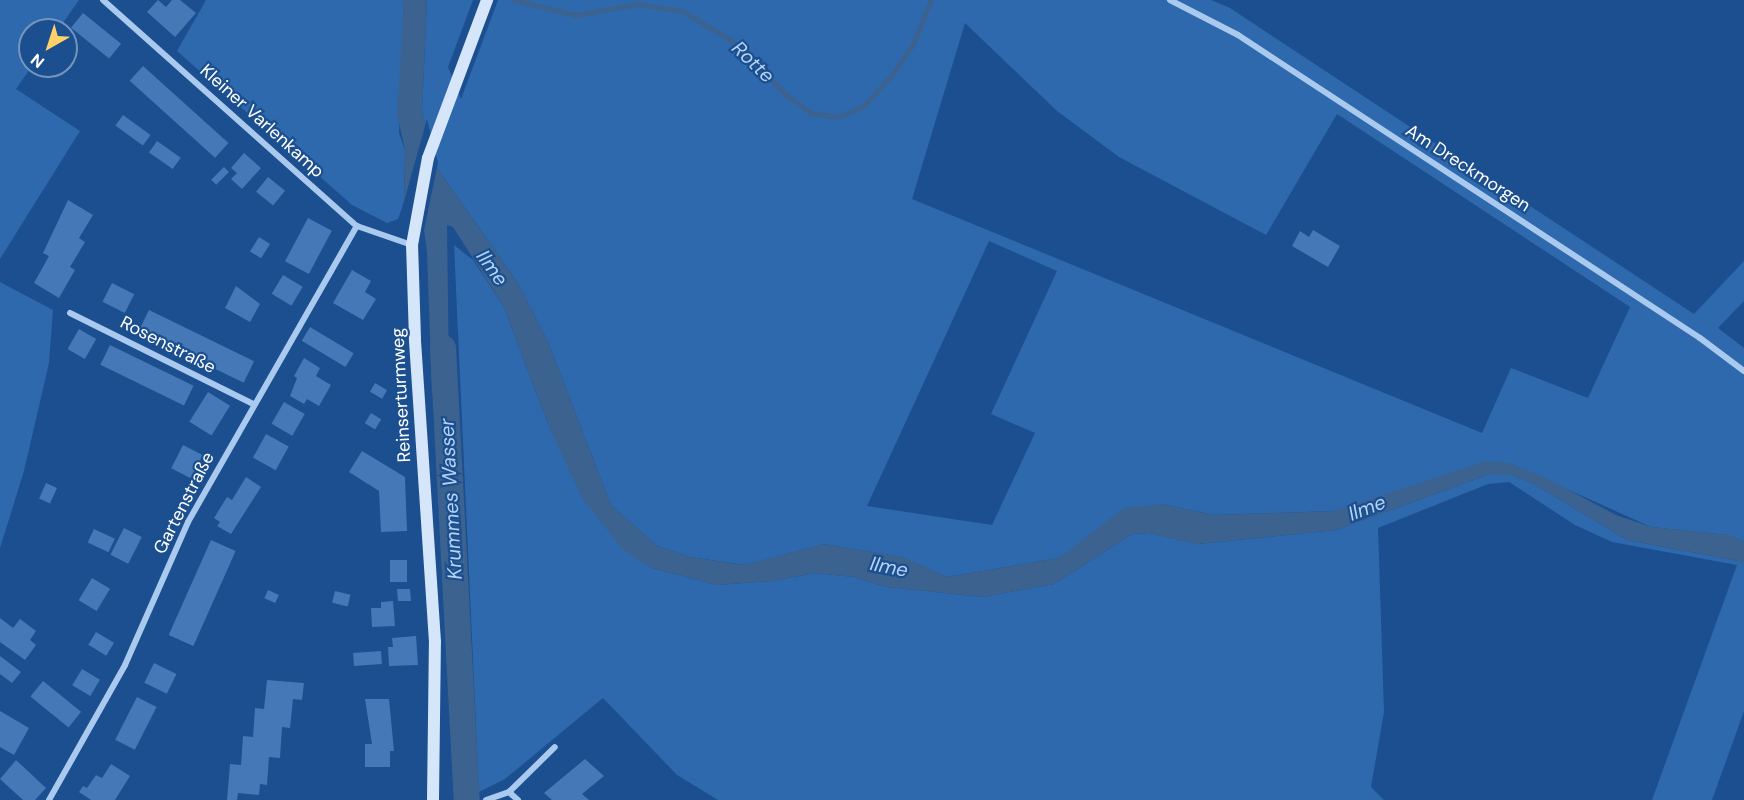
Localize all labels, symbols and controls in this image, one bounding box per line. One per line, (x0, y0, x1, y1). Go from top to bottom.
north arrow (18, 18, 78, 78)
water label: Rotte (727, 36, 779, 88)
text: N (26, 49, 49, 73)
street label: Kleiner Varlenkamp (196, 60, 328, 182)
street label: Am Dreckmorgen (1402, 120, 1534, 216)
water label: Ilme (471, 245, 513, 291)
street label: Rosenstraße (117, 312, 219, 378)
street label: Reinserturmweg (387, 327, 415, 463)
water label: Krummes Wasser (435, 418, 467, 580)
street label: Gartenstraße (149, 448, 219, 558)
water label: Ilme (1345, 490, 1389, 526)
water label: Ilme (868, 552, 910, 582)

